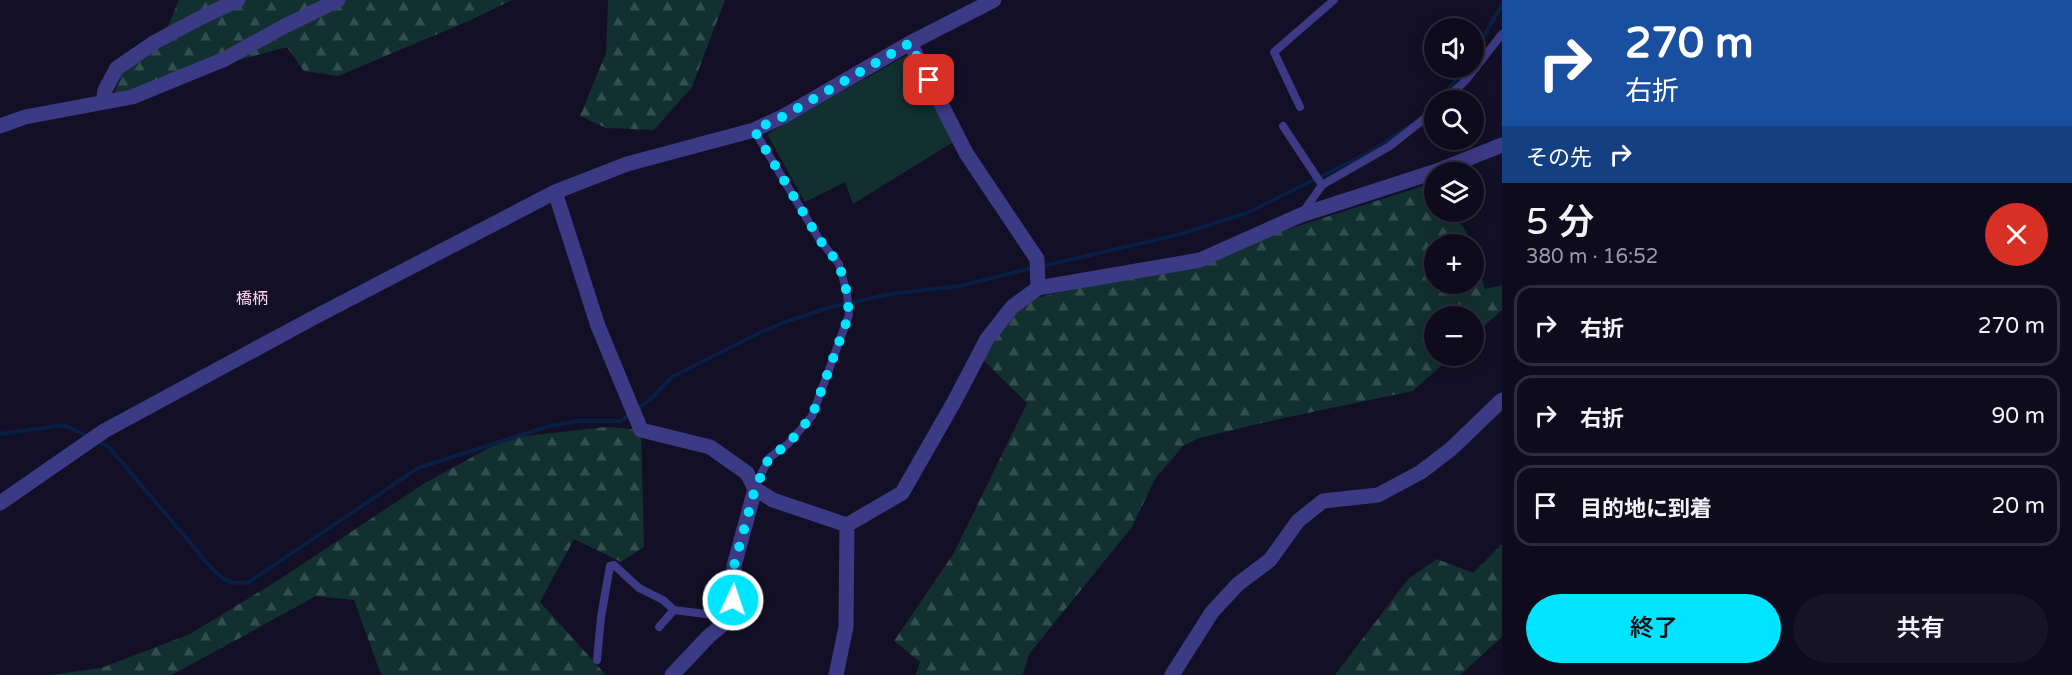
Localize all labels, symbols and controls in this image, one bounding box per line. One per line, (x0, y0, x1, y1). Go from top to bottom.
map controls (1424, 18, 1484, 366)
button: sound (1424, 18, 1484, 78)
text: 270 m (1625, 18, 1754, 69)
icon: right (1526, 24, 1604, 102)
pin (903, 54, 954, 105)
icon: arrive (912, 63, 945, 96)
text: 右折 (1625, 75, 1679, 108)
button: search (1424, 90, 1484, 150)
icon: right (1604, 138, 1637, 171)
text: その先 (1526, 145, 1592, 171)
button: layers (1424, 162, 1484, 222)
text: 5 分 (1526, 201, 1594, 244)
button: close (1985, 203, 2048, 266)
button: + (1424, 234, 1484, 294)
text: 380 m · 16:52 (1526, 245, 1658, 269)
district label: 橋柄 (236, 289, 268, 309)
button: − (1424, 306, 1484, 366)
icon: right (1529, 309, 1562, 342)
text: 270 m (1978, 313, 2045, 339)
text: 右折 (1580, 316, 1624, 342)
icon: right (1529, 399, 1562, 432)
text: 90 m (1991, 403, 2045, 429)
text: 右折 (1580, 406, 1624, 432)
icon: arrive (1529, 489, 1562, 522)
text: 20 m (1991, 493, 2045, 519)
text: 目的地に到着 (1580, 496, 1712, 522)
position arrow (701, 568, 765, 632)
button: 終了 (1526, 594, 1781, 663)
button: 共有 (1793, 594, 2048, 663)

